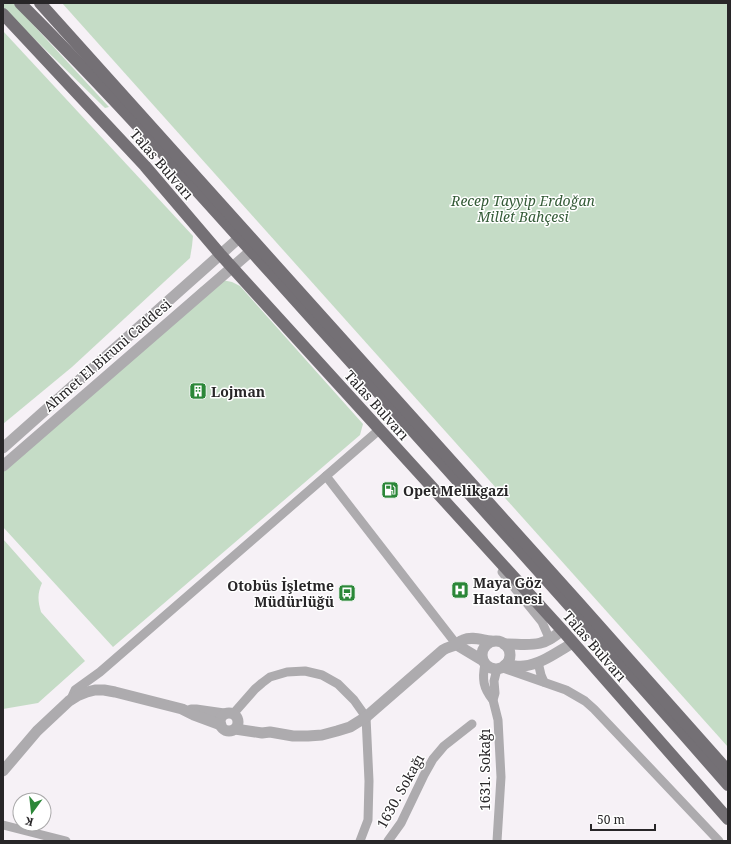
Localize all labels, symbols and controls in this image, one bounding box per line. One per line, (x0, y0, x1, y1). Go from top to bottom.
street label: Talas Bulvarı (126, 125, 198, 204)
park label: Recep Tayyip Erdoğan Millet Bahçesi (450, 191, 596, 226)
street label: Ahmet El Biruni Caddesi (39, 294, 175, 416)
street label: Talas Bulvarı (341, 366, 414, 444)
building icon: Lojman (188, 381, 208, 401)
place label: Lojman (211, 382, 265, 401)
fuel station icon: Opet Melikgazi (380, 480, 400, 500)
place label: Opet Melikgazi (403, 481, 509, 500)
place label: Maya Göz Hastanesi (473, 573, 543, 608)
place label: Otobüs İşletme Müdürlüğü (227, 576, 334, 611)
hospital icon: Maya Göz Hastanesi (450, 580, 470, 600)
bus stop icon: Otobüs İşletme Müdürlüğü (337, 583, 357, 603)
street label: Talas Bulvarı (559, 607, 631, 686)
street label: 1631. Sokağı (475, 728, 494, 811)
street label: 1630. Sokağı (372, 750, 428, 832)
north arrow (12, 792, 52, 832)
scale bar (591, 806, 655, 832)
text: 50 m (597, 811, 625, 828)
text: K (23, 814, 35, 830)

